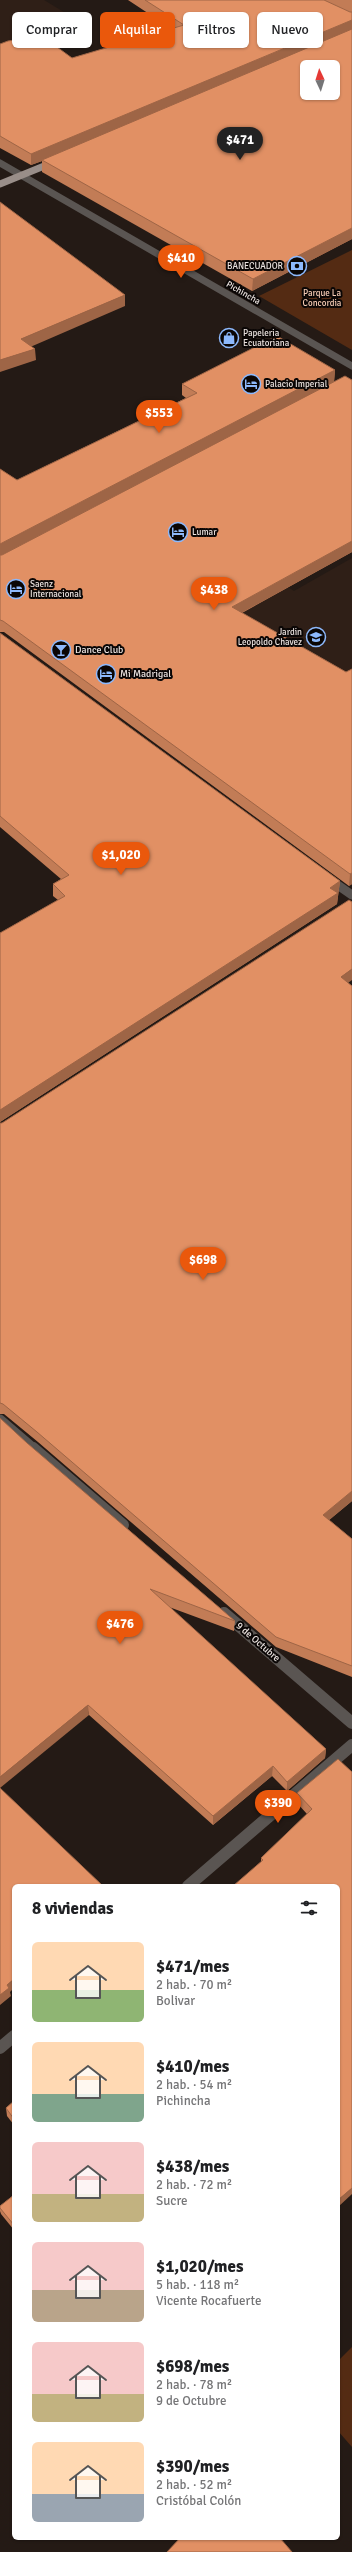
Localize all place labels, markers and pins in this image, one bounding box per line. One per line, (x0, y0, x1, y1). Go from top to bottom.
pin: $471 (216, 127, 264, 161)
pin: $410 (157, 245, 205, 279)
bank icon: BANECUADOR (286, 255, 308, 277)
place label: BANECUADOR (227, 261, 284, 272)
shop icon: Papeleria Ecuatoriana (218, 327, 240, 349)
place label: Papeleria Ecuatoriana (243, 328, 290, 349)
hotel icon: Palacio Imperial (240, 373, 262, 395)
place label: Palacio Imperial (265, 379, 328, 390)
pin: $553 (135, 400, 183, 434)
hotel icon: Lumar (167, 521, 189, 543)
place label: Lumar (192, 527, 217, 538)
pin: $438 (190, 577, 238, 611)
hotel icon: Saenz Internacional (5, 578, 27, 600)
place label: Saenz Internacional (30, 579, 82, 600)
school or university icon: Jardin Leopoldo Chavez (305, 626, 327, 648)
place label: Jardin Leopoldo Chavez (238, 627, 302, 648)
bar icon: Dance Club (50, 639, 72, 661)
place label: Dance Club (75, 644, 123, 656)
hotel icon: Mi Madrigal (95, 663, 117, 685)
place label: Mi Madrigal (120, 668, 171, 680)
pin: $1,020 (88, 842, 154, 876)
pin: $698 (179, 1247, 227, 1281)
pin: $476 (96, 1611, 144, 1645)
pin: $390 (254, 1790, 302, 1824)

